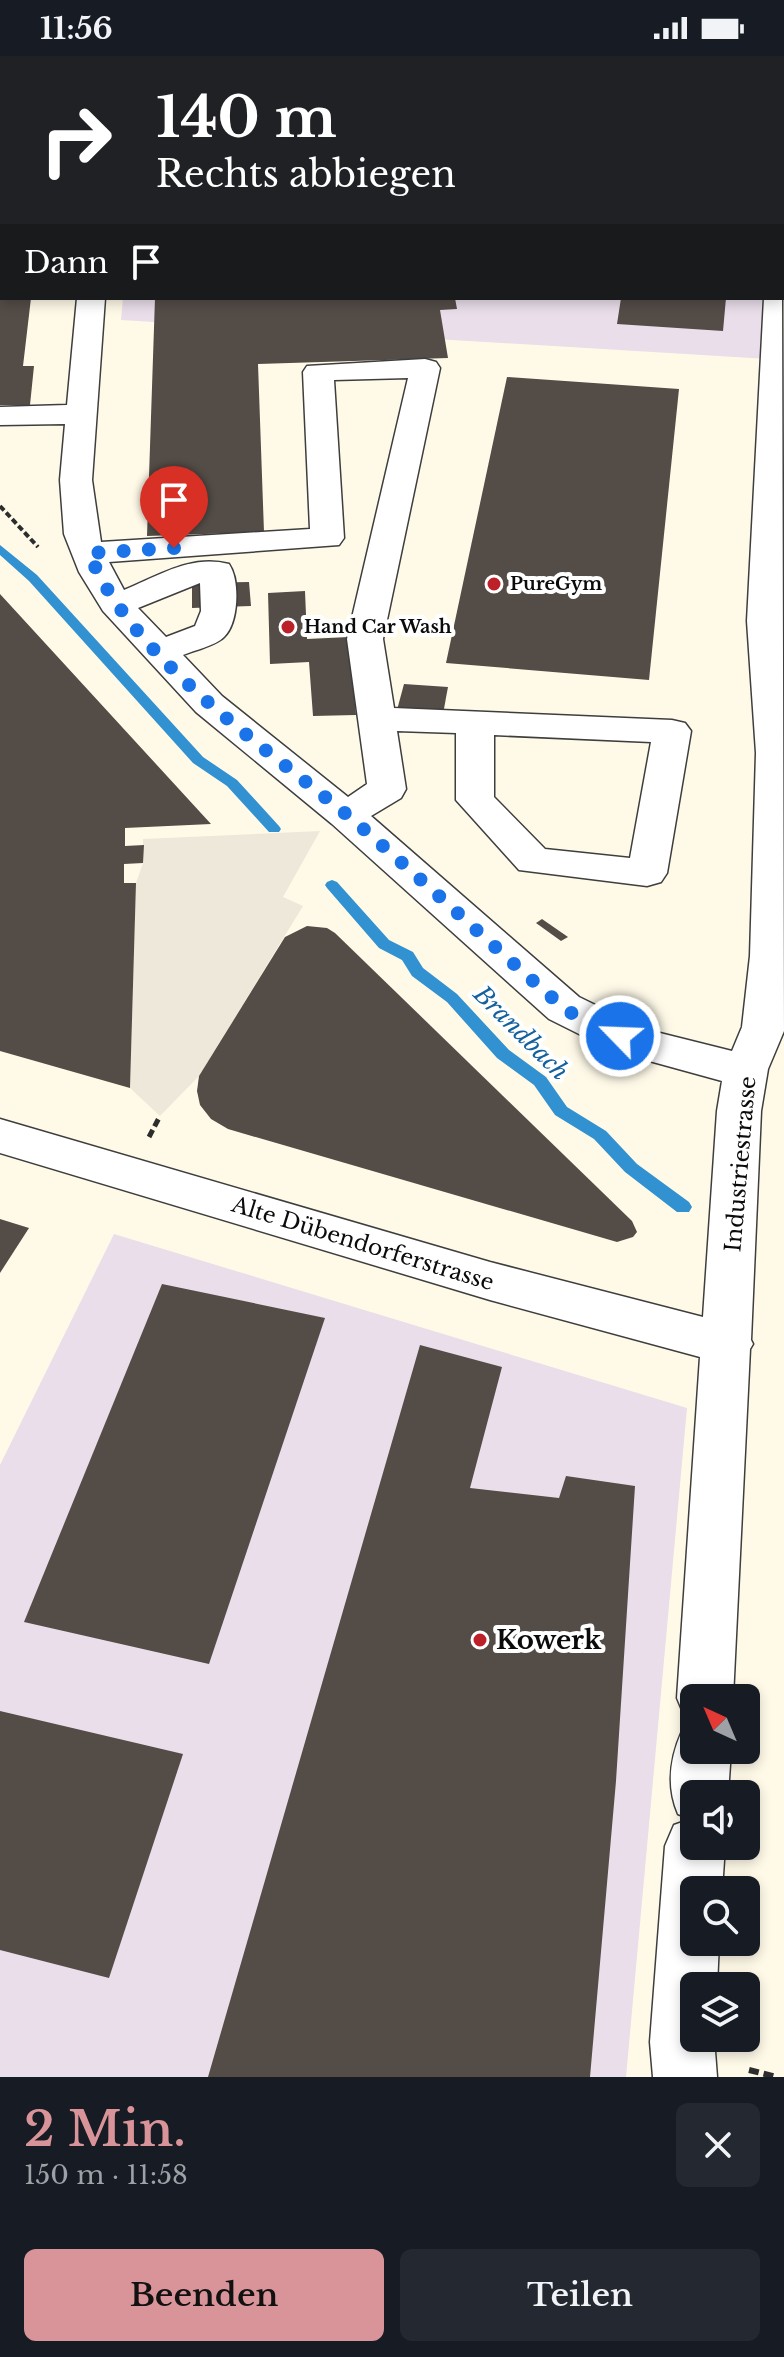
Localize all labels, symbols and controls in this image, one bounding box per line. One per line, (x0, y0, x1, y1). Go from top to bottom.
text: 11:56 (40, 10, 113, 47)
text: 140 m (156, 83, 337, 152)
icon: right (24, 88, 128, 192)
text: Rechts abbiegen (156, 152, 456, 197)
icon: arrive (124, 240, 168, 284)
text: Dann (24, 244, 108, 281)
pin (140, 466, 208, 548)
icon: arrive (152, 478, 196, 522)
place label: PureGym (510, 573, 602, 595)
marker: PureGym (485, 575, 503, 593)
place label: Hand Car Wash (304, 616, 452, 638)
marker: Hand Car Wash (279, 618, 297, 636)
water label: Brandbach (467, 979, 575, 1086)
position arrow (578, 994, 662, 1078)
street label: Industriestrasse (719, 1075, 762, 1253)
street label: Alte Dübendorferstrasse (227, 1190, 497, 1296)
place label: Kowerk (496, 1624, 602, 1656)
marker: Kowerk (471, 1631, 489, 1649)
north arrow (680, 1684, 760, 1764)
map controls (680, 1684, 760, 2052)
button: sound (680, 1780, 760, 1860)
button: search (680, 1876, 760, 1956)
button: layers (680, 1972, 760, 2052)
text: 2 Min. (24, 2099, 186, 2159)
button: close (676, 2103, 760, 2187)
text: 150 m · 11:58 (24, 2159, 188, 2191)
button: Beenden (24, 2249, 384, 2341)
button: Teilen (400, 2249, 760, 2341)

